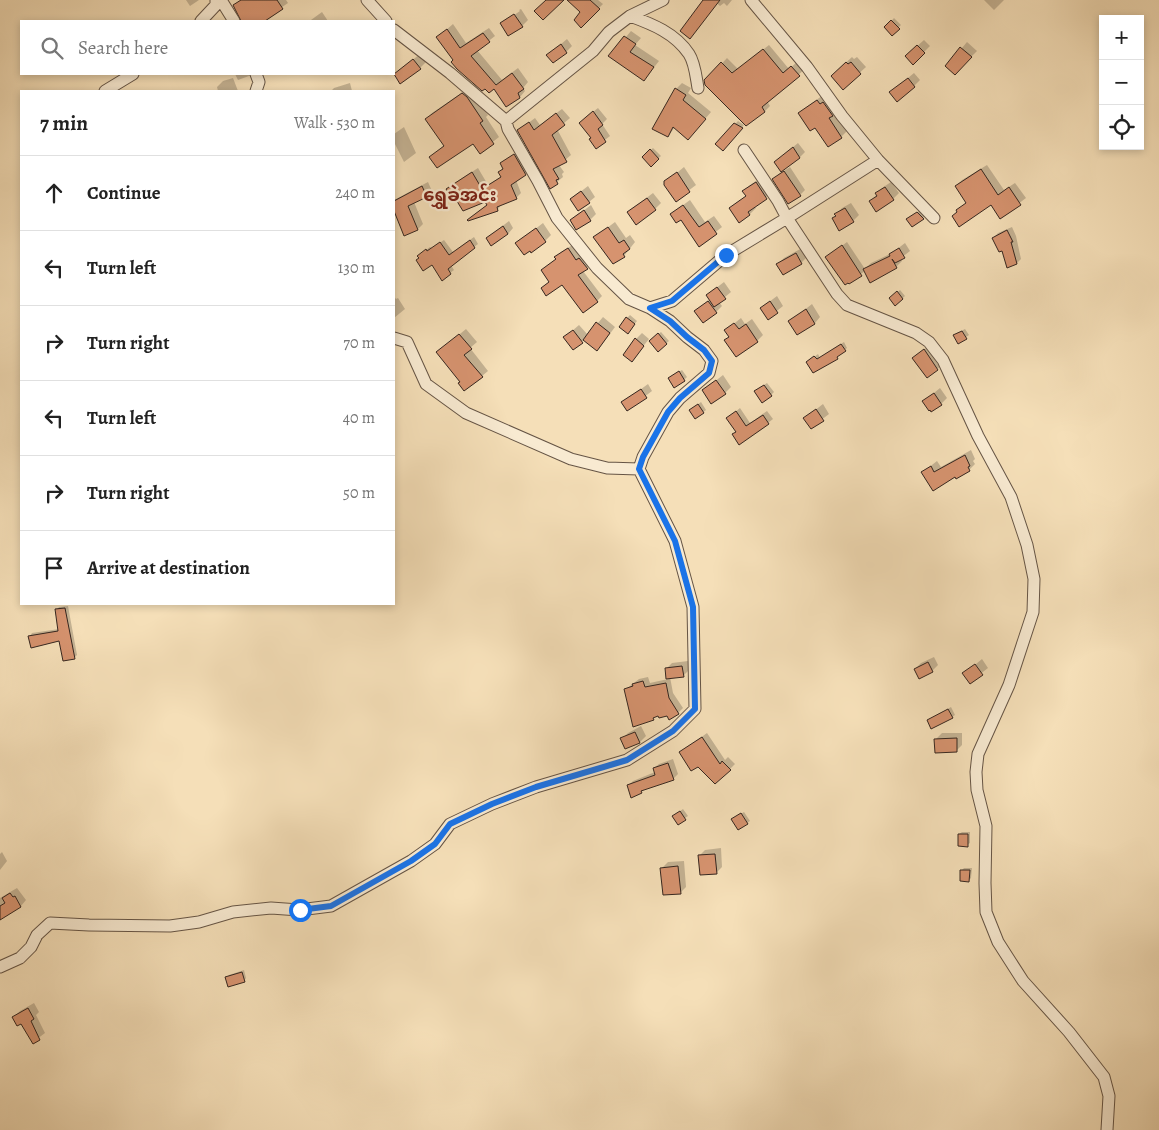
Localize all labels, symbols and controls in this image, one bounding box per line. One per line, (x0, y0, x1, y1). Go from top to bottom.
map controls (1099, 15, 1144, 150)
button: + (1099, 15, 1144, 60)
search box (20, 20, 395, 75)
icon: search (38, 34, 66, 62)
text: Search here (78, 35, 168, 61)
button: − (1099, 60, 1144, 105)
button: locate (1099, 105, 1144, 150)
text: 7 min (40, 109, 88, 137)
text: Walk · 530 m (294, 112, 375, 134)
icon: ahead (40, 179, 68, 207)
text: Continue (87, 180, 161, 206)
text: 240 m (335, 182, 375, 204)
district label: ရွှေခဲအင်း (423, 183, 497, 209)
route end (715, 244, 738, 267)
icon: left (40, 254, 68, 282)
text: Turn left (87, 255, 156, 281)
text: 130 m (338, 257, 375, 279)
icon: right (40, 329, 68, 357)
text: Turn right (87, 330, 169, 356)
text: 70 m (343, 332, 375, 354)
icon: left (40, 404, 68, 432)
text: Turn left (87, 405, 156, 431)
text: 40 m (343, 407, 375, 429)
icon: right (40, 479, 68, 507)
text: Turn right (87, 480, 169, 506)
text: 50 m (343, 482, 375, 504)
icon: arrive (40, 554, 68, 582)
text: Arrive at destination (87, 555, 250, 581)
route start (289, 899, 312, 922)

